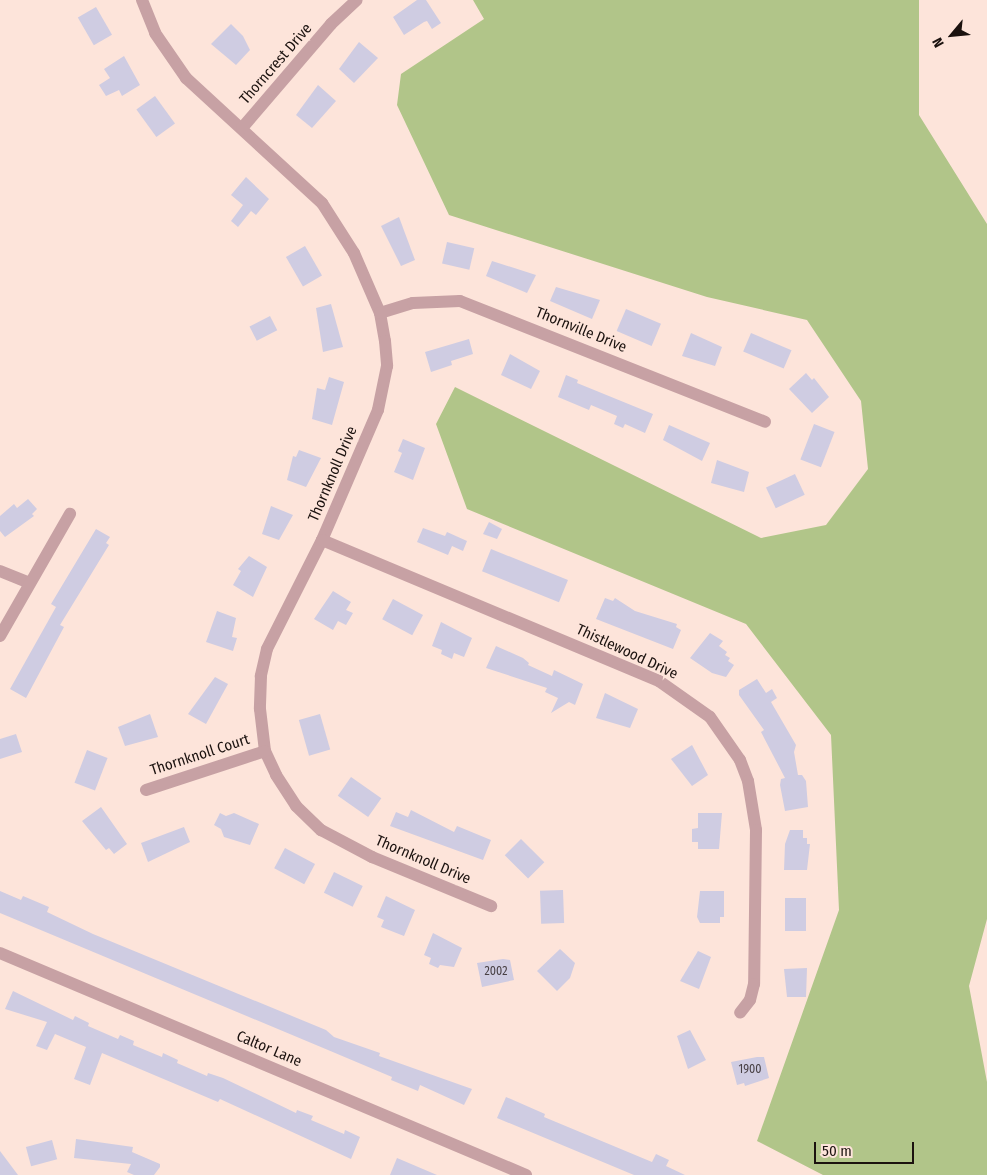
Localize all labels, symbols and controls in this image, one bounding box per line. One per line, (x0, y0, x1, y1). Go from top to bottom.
north arrow (927, 10, 977, 60)
street label: Thorncrest Drive (236, 20, 316, 108)
text: N (929, 35, 948, 50)
street label: Thornville Drive (533, 304, 629, 356)
street label: Thornknoll Drive (305, 424, 361, 524)
street label: Thistlewood Drive (573, 621, 681, 683)
street label: Thornknoll Court (148, 730, 252, 780)
street label: Thornknoll Drive (373, 832, 473, 888)
house number: 2002 (485, 965, 507, 979)
street label: Caltor Lane (234, 1027, 304, 1071)
house number: 1900 (738, 1063, 762, 1077)
scale bar (817, 1132, 917, 1164)
text: 50 m (822, 1142, 852, 1160)

